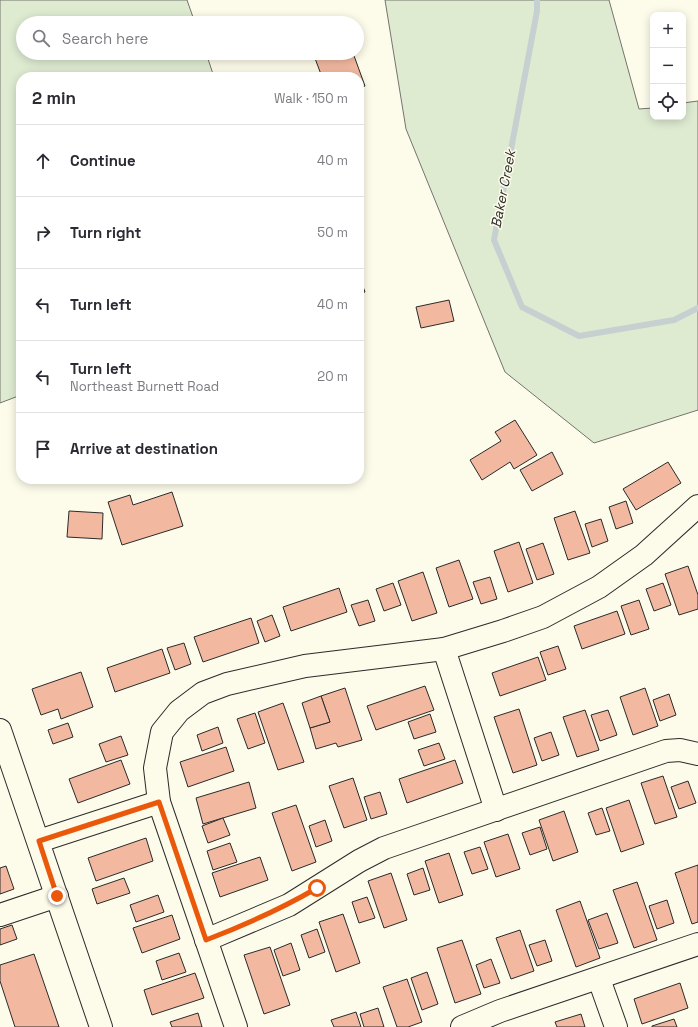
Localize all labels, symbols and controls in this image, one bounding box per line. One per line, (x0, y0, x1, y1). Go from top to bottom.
map controls (650, 12, 686, 120)
button: + (650, 12, 686, 48)
search box (16, 16, 364, 60)
icon: search (30, 27, 52, 49)
text: Search here (62, 29, 148, 48)
button: − (650, 48, 686, 84)
button: locate (650, 84, 686, 120)
text: 2 min (32, 87, 76, 109)
text: Walk · 150 m (274, 90, 348, 107)
water label: Baker Creek (487, 147, 520, 230)
icon: ahead (32, 150, 54, 172)
text: Continue (70, 151, 136, 170)
text: 40 m (317, 152, 348, 169)
icon: right (32, 222, 54, 244)
text: Turn right (70, 223, 141, 242)
text: 50 m (317, 224, 348, 241)
icon: left (32, 294, 54, 316)
text: Turn left (70, 295, 132, 314)
text: 40 m (317, 296, 348, 313)
text: Turn left (70, 359, 132, 378)
icon: left (32, 366, 54, 388)
text: 20 m (317, 368, 348, 385)
text: Northeast Burnett Road (70, 378, 219, 395)
icon: arrive (32, 438, 54, 460)
text: Arrive at destination (70, 439, 218, 458)
route start (308, 879, 326, 897)
route end (48, 887, 66, 905)

